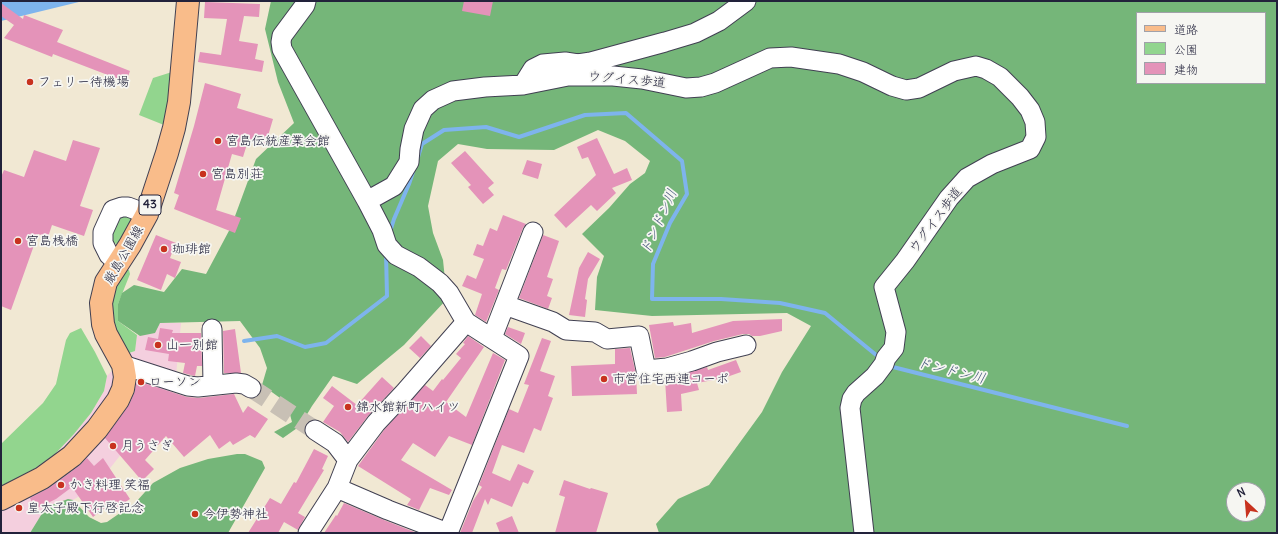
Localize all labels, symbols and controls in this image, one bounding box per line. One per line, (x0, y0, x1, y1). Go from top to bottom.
legend (1136, 12, 1266, 84)
text: 道路 (1174, 22, 1198, 37)
text: 公園 (1174, 42, 1198, 57)
text: 建物 (1174, 62, 1198, 77)
street label: ウグイス歩道 (587, 69, 667, 91)
place label: フェリー待機場 (38, 74, 129, 90)
marker: フェリー待機場 (25, 77, 35, 87)
place label: 宮島伝統産業会館 (226, 133, 330, 149)
marker: 宮島伝統産業会館 (213, 136, 223, 146)
place label: 宮島別荘 (211, 166, 263, 182)
marker: 宮島別荘 (198, 169, 208, 179)
street label: ウグイス歩道 (906, 184, 966, 256)
water label: ドンドン川 (637, 187, 681, 257)
road number: 43 (139, 195, 161, 215)
street label: 厳島公園線 (101, 223, 147, 287)
place label: 宮島桟橋 (26, 233, 78, 249)
marker: 宮島桟橋 (13, 236, 23, 246)
place label: 珈琲館 (172, 241, 211, 257)
marker: 珈琲館 (159, 244, 169, 254)
place label: 山一別館 (166, 337, 218, 353)
marker: 山一別館 (153, 340, 163, 350)
water label: ドンドン川 (915, 354, 987, 388)
place label: 市営住宅西連コーポ (612, 371, 729, 387)
place label: ローソン (149, 374, 201, 390)
marker: 市営住宅西連コーポ (599, 374, 609, 384)
marker: ローソン (136, 377, 146, 387)
place label: 錦水館新町ハイツ (356, 399, 460, 415)
marker: 錦水館新町ハイツ (343, 402, 353, 412)
place label: 月うさぎ (121, 438, 173, 454)
marker: 月うさぎ (108, 441, 118, 451)
place label: かき料理 笑福 (69, 477, 150, 493)
marker: かき料理 笑福 (56, 480, 66, 490)
north arrow (1226, 482, 1266, 522)
text: N (1235, 484, 1248, 500)
place label: 皇太子殿下行啓記念 (27, 500, 144, 516)
marker: 皇太子殿下行啓記念 (14, 503, 24, 513)
place label: 今伊勢神社 (203, 506, 268, 522)
marker: 今伊勢神社 (190, 509, 200, 519)

